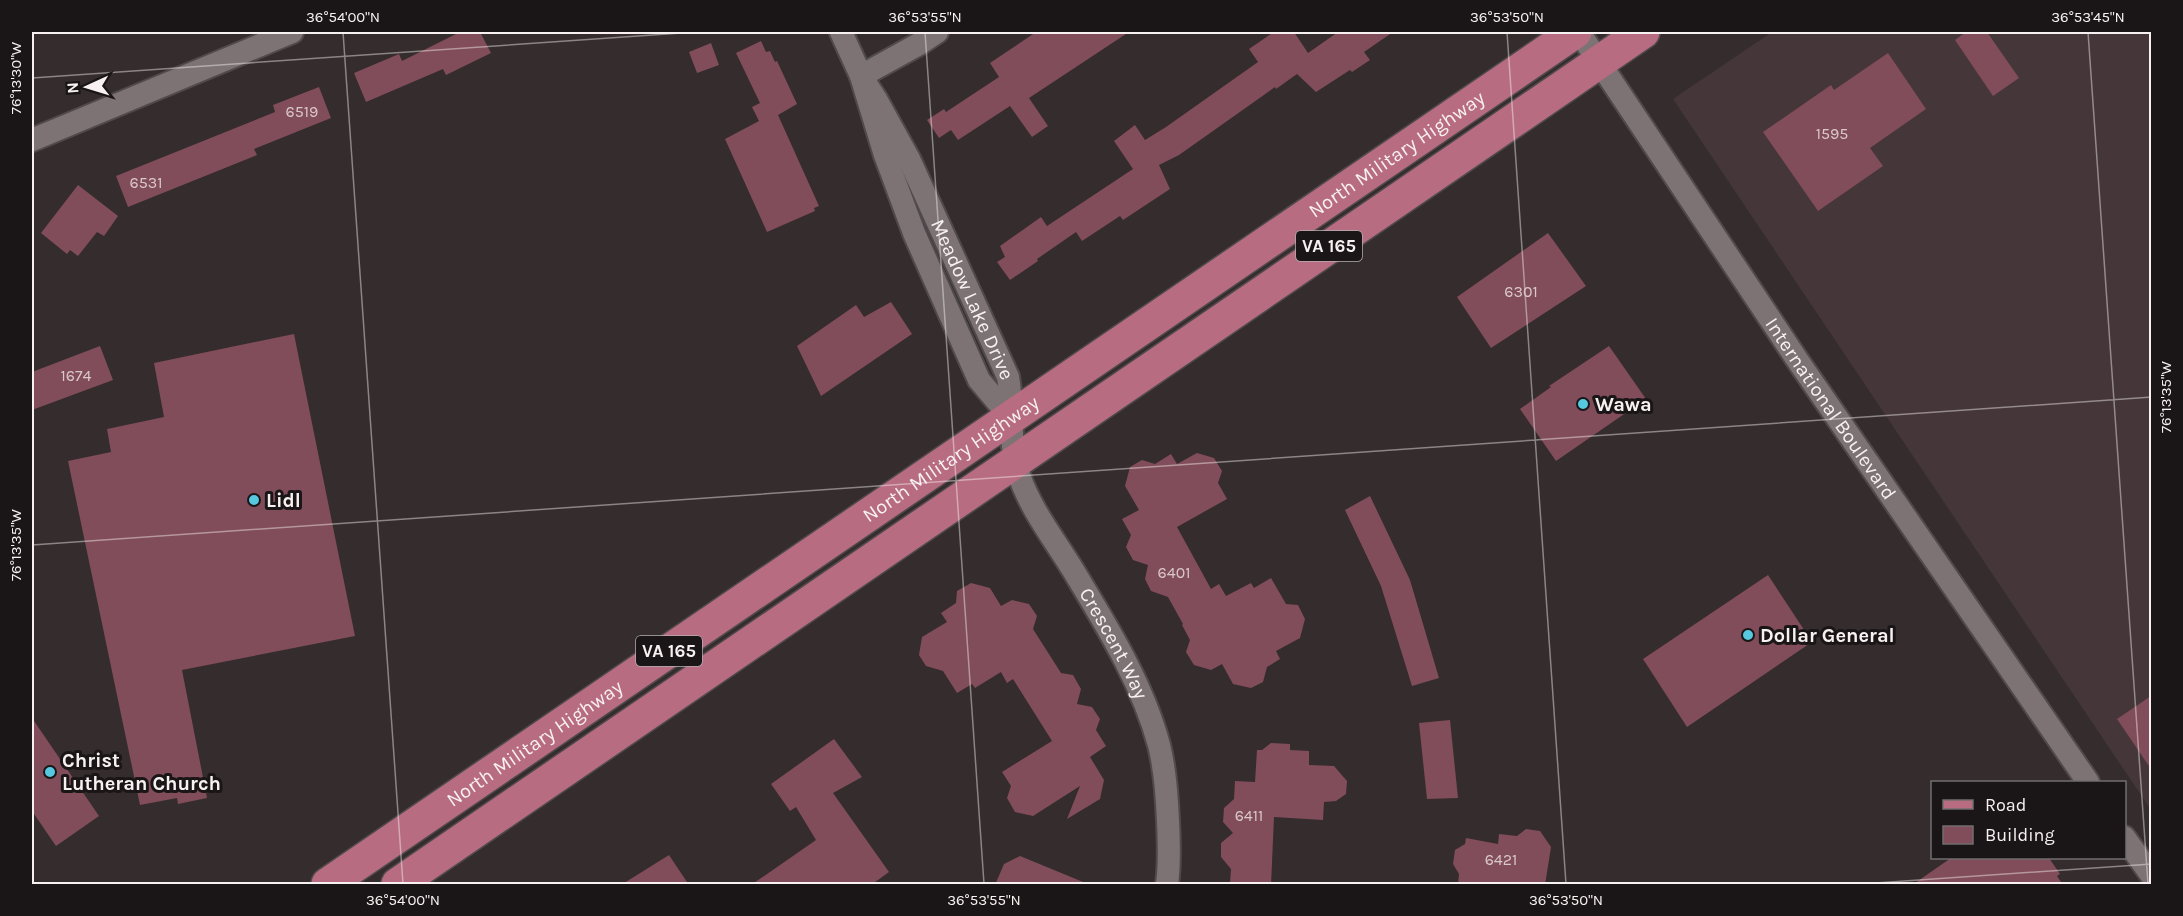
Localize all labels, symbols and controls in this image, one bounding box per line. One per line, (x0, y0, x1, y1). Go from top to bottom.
text: 36°54'00"N (306, 8, 380, 26)
text: 36°53'55"N (888, 8, 962, 26)
text: 36°53'50"N (1470, 8, 1544, 26)
text: 36°53'45"N (2051, 8, 2125, 26)
text: 76°13'30"W (7, 41, 25, 114)
north arrow (57, 57, 117, 117)
text: N (63, 82, 82, 94)
street label: North Military Highway (1304, 86, 1489, 222)
house number: 6519 (286, 102, 318, 121)
house number: 1595 (1816, 124, 1848, 143)
house number: 6531 (130, 173, 162, 192)
street label: Meadow Lake Drive (926, 215, 1019, 383)
road number: VA 165 (1296, 231, 1362, 261)
house number: 6301 (1504, 282, 1538, 301)
street label: International Boulevard (1761, 313, 1901, 504)
text: 76°13'35"W (2157, 360, 2175, 433)
house number: 1674 (61, 366, 92, 385)
street label: North Military Highway (858, 390, 1043, 527)
place label: Wawa (1595, 393, 1652, 416)
marker: Wawa (1576, 397, 1590, 411)
place label: Lidl (266, 489, 301, 512)
marker: Lidl (247, 493, 261, 507)
text: 76°13'35"W (7, 508, 25, 581)
house number: 6401 (1158, 563, 1190, 582)
street label: Crescent Way (1075, 583, 1153, 702)
place label: Dollar General (1760, 624, 1895, 647)
marker: Dollar General (1741, 628, 1755, 642)
road number: VA 165 (636, 636, 702, 666)
street label: North Military Highway (442, 675, 627, 811)
place label: Christ Lutheran Church (62, 749, 221, 795)
marker: Christ Lutheran Church (43, 765, 57, 779)
legend (1931, 781, 2126, 859)
text: Road (1985, 794, 2026, 816)
house number: 6411 (1235, 806, 1263, 825)
text: Building (1985, 824, 2055, 846)
house number: 6421 (1485, 850, 1517, 869)
text: 36°54'00"N (366, 891, 440, 909)
text: 36°53'55"N (947, 891, 1021, 909)
text: 36°53'50"N (1529, 891, 1603, 909)

